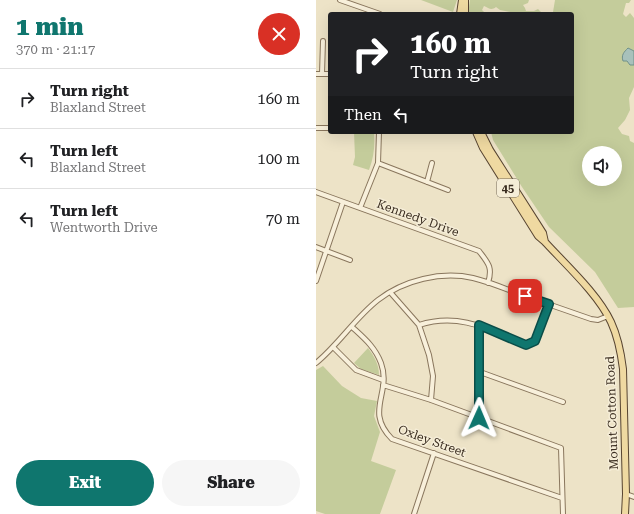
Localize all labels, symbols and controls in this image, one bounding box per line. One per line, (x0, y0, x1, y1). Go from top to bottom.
text: 1 min (16, 13, 83, 41)
button: close (258, 13, 300, 55)
text: 160 m (410, 27, 491, 60)
icon: right (344, 28, 396, 80)
text: 370 m · 21:17 (16, 42, 95, 57)
text: Turn right (410, 61, 498, 82)
text: Turn right (50, 82, 129, 100)
icon: right (16, 88, 38, 110)
text: 160 m (257, 90, 300, 108)
text: Blaxland Street (50, 100, 146, 115)
icon: left (390, 104, 412, 126)
text: Then (344, 106, 382, 124)
text: Turn left (50, 142, 118, 160)
map controls (582, 146, 622, 186)
button: sound (582, 146, 622, 186)
icon: left (16, 148, 38, 170)
text: 100 m (257, 150, 300, 168)
text: Blaxland Street (50, 160, 146, 175)
road number: 45 (497, 179, 519, 197)
street label: Kennedy Drive (375, 197, 461, 239)
text: Turn left (50, 202, 118, 220)
icon: left (16, 208, 38, 230)
text: 70 m (266, 210, 300, 228)
text: Wentworth Drive (50, 220, 158, 235)
pin (508, 279, 542, 313)
icon: arrive (514, 285, 536, 307)
street label: Mount Cotton Road (603, 355, 621, 470)
position arrow (458, 397, 500, 439)
street label: Oxley Street (396, 422, 468, 460)
button: Exit (16, 460, 154, 506)
button: Share (162, 460, 300, 506)

